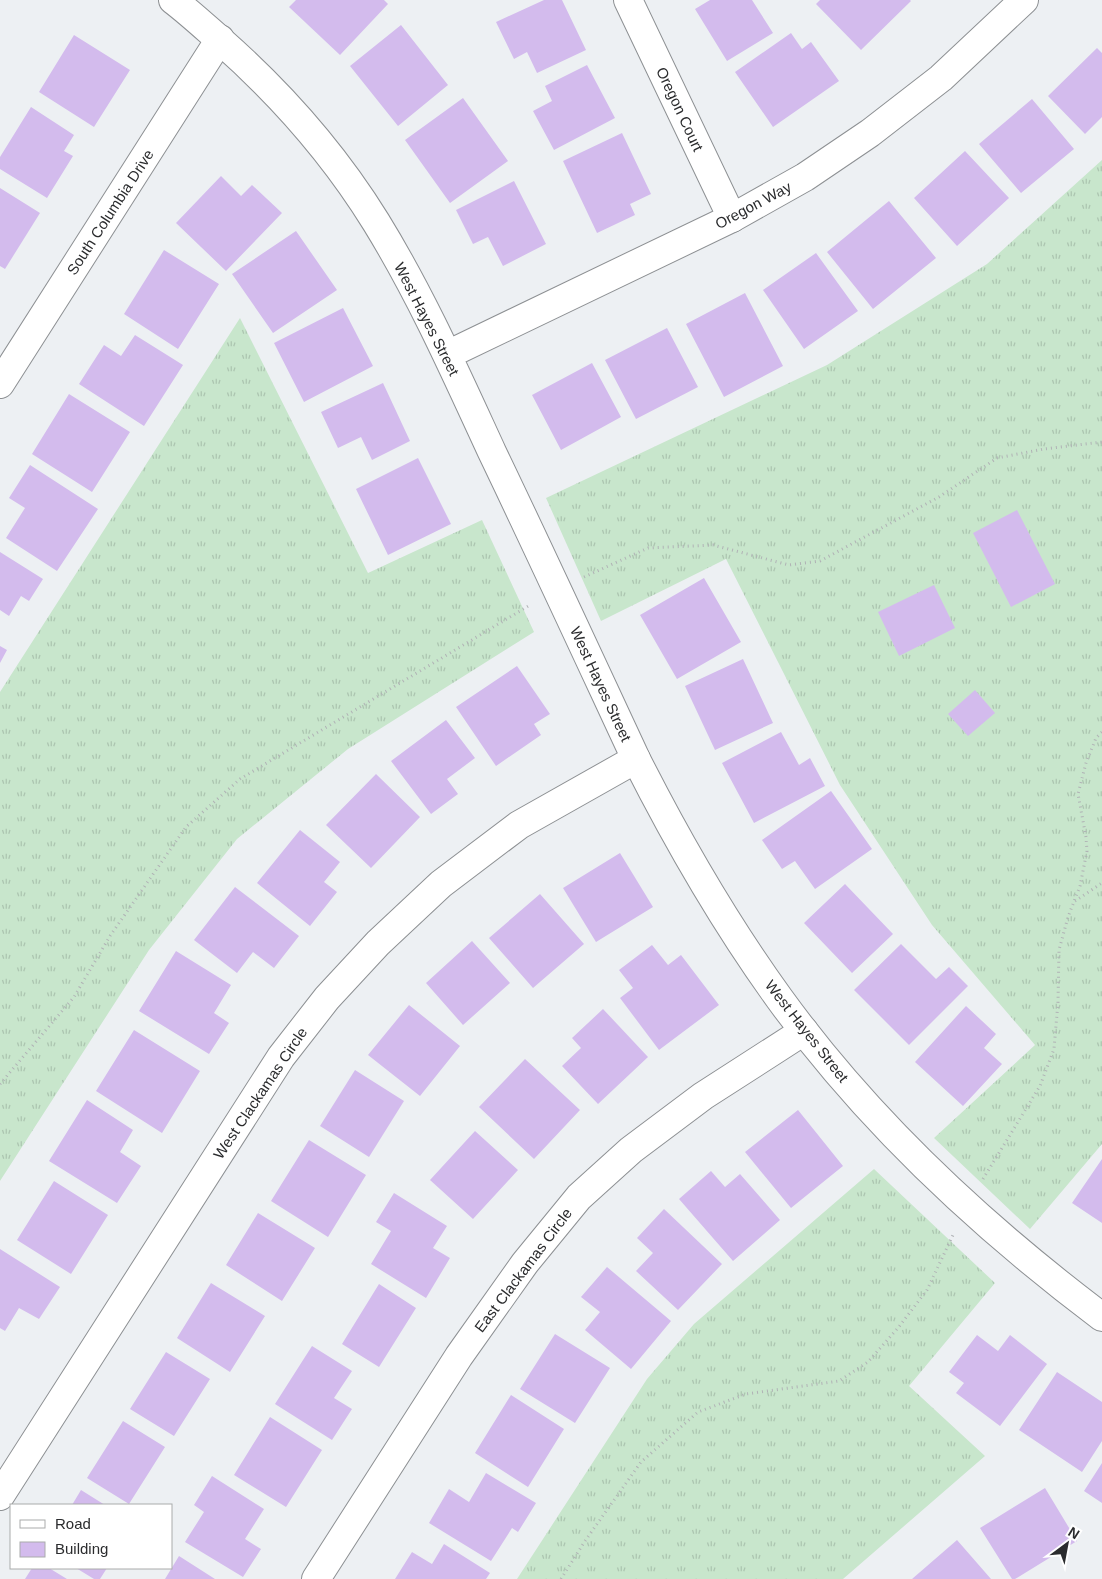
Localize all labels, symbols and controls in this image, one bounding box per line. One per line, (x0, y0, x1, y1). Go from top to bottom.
street label: Oregon Court (653, 64, 707, 155)
street label: South Columbia Drive (63, 146, 157, 278)
street label: Oregon Way (712, 178, 794, 232)
street label: West Hayes Street (391, 260, 463, 379)
street label: West Hayes Street (567, 624, 635, 745)
street label: West Hayes Street (762, 977, 853, 1086)
street label: West Clackamas Circle (210, 1024, 310, 1162)
street label: East Clackamas Circle (471, 1205, 575, 1335)
legend (10, 1504, 172, 1569)
text: Road (55, 1515, 91, 1532)
north arrow (1042, 1519, 1092, 1569)
text: N (1065, 1524, 1082, 1542)
text: Building (55, 1540, 108, 1557)

